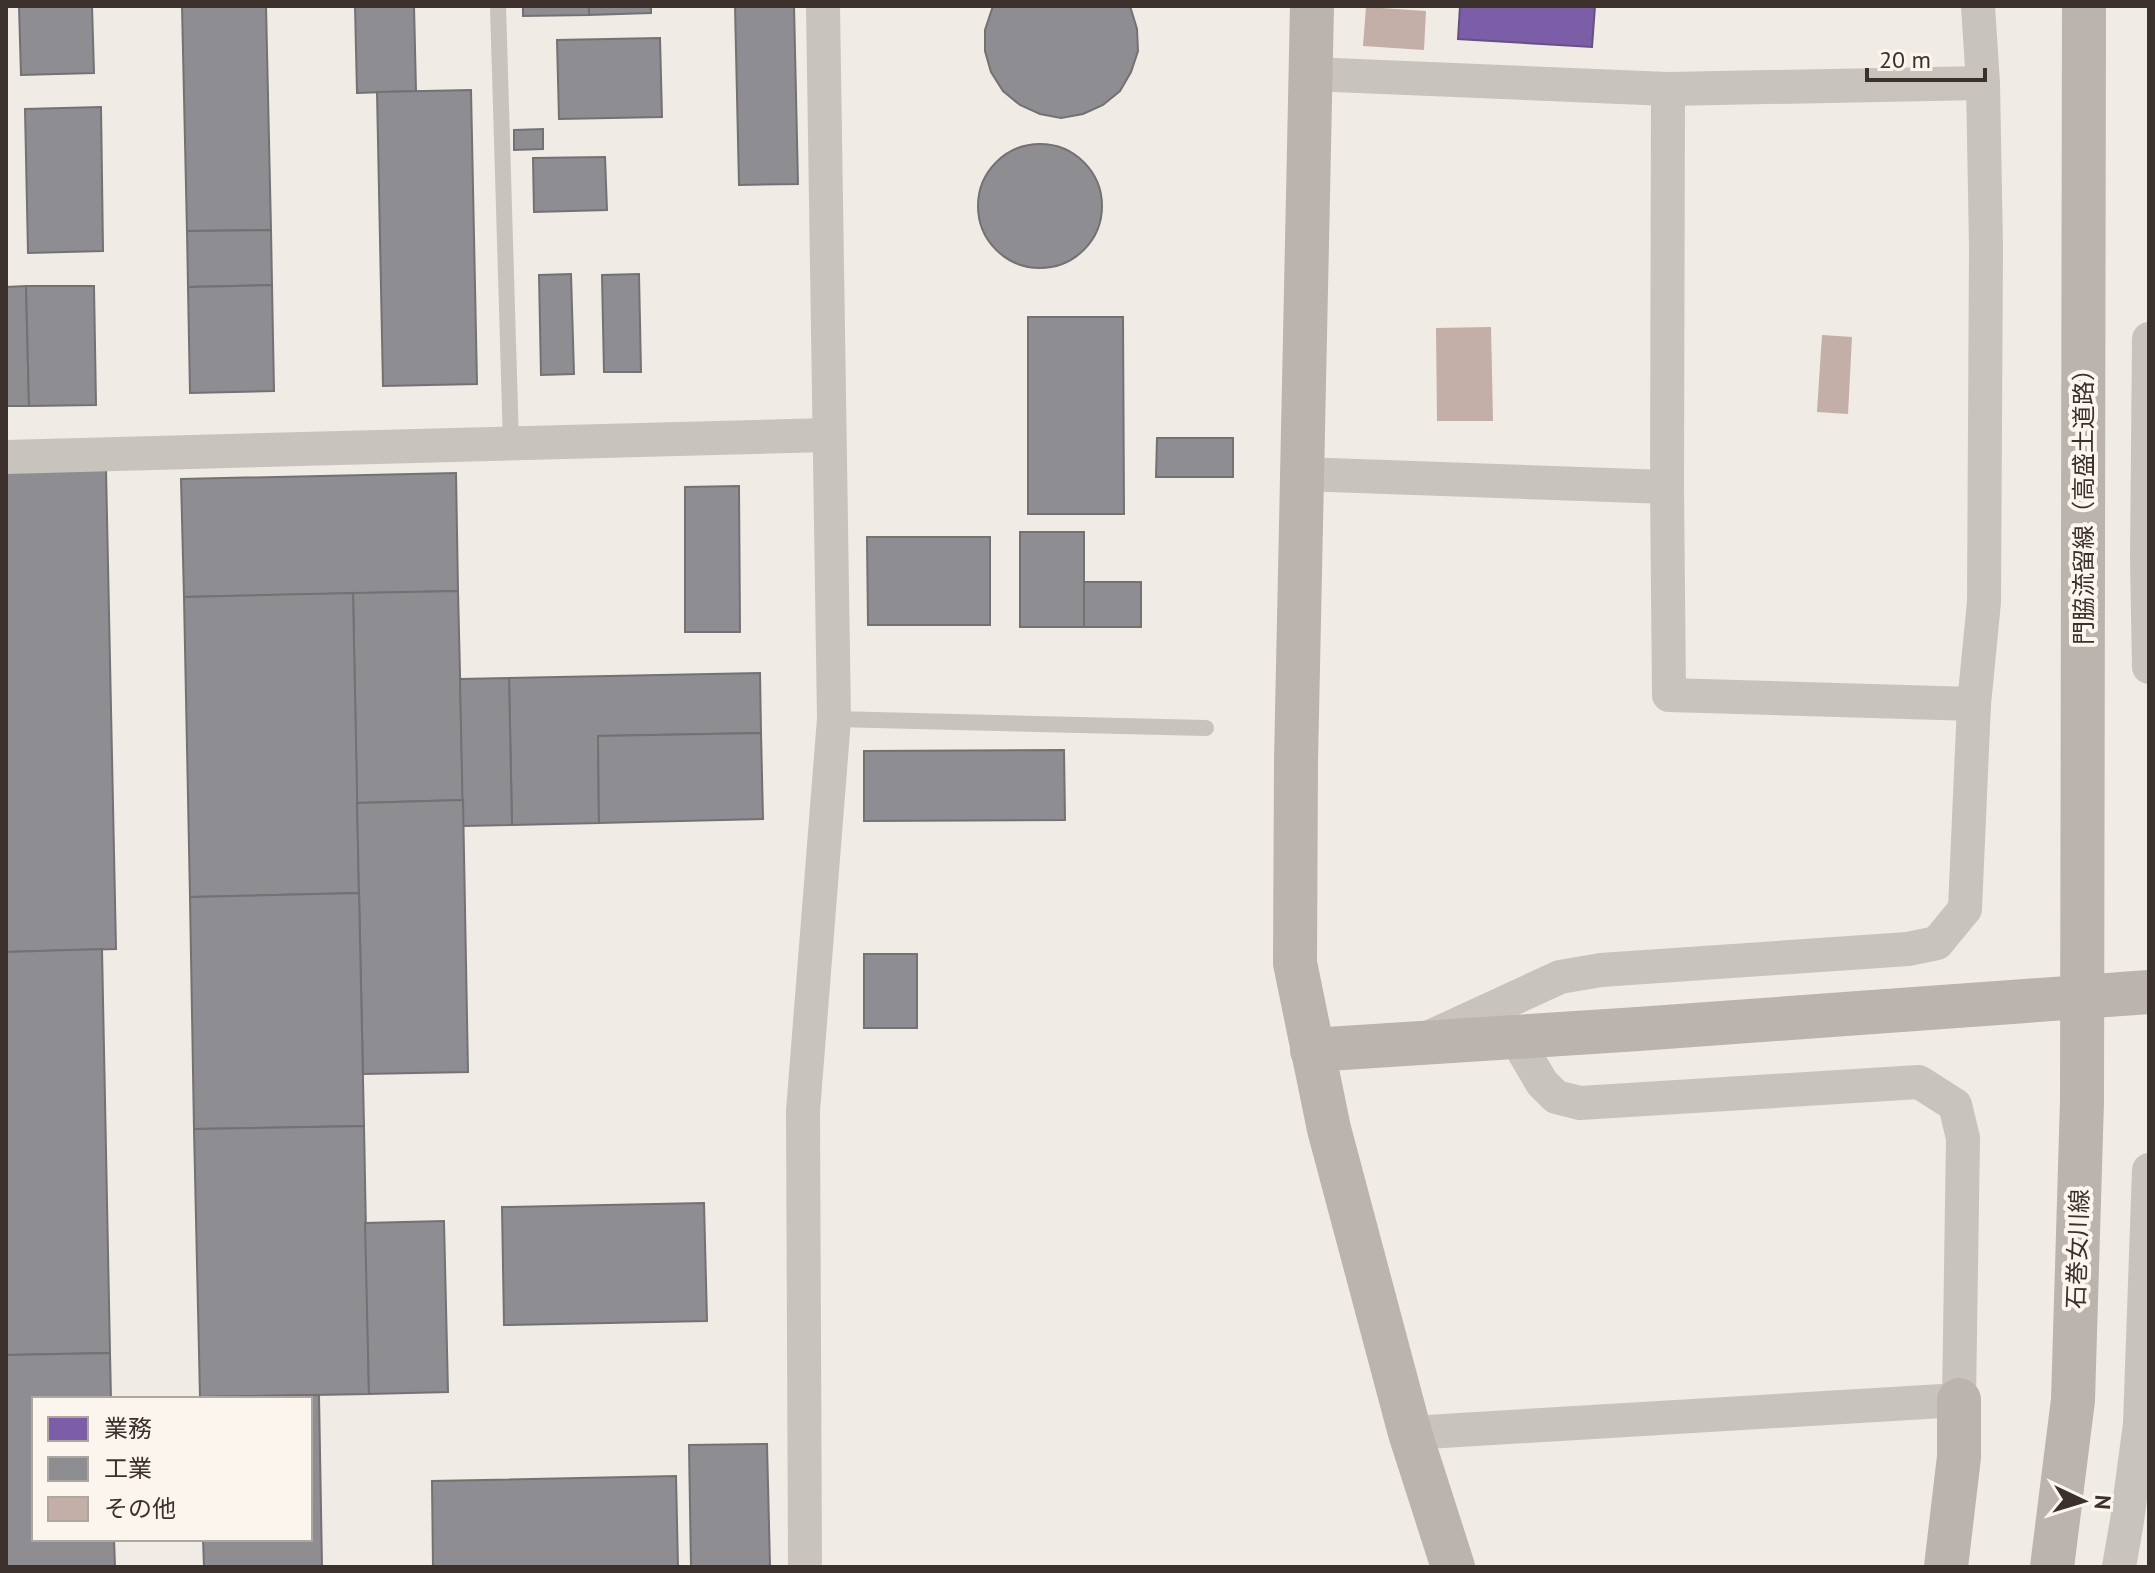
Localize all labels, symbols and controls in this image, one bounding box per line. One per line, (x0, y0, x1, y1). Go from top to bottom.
scale bar (1867, 32, 1985, 82)
text: 20 m (1879, 44, 1931, 75)
street label: 門脇流留線（高盛土道路） (2068, 357, 2099, 645)
street label: 石巻女川線 (2060, 1188, 2095, 1309)
legend (32, 1397, 312, 1541)
text: 業務 (104, 1413, 152, 1444)
text: 工業 (104, 1453, 152, 1484)
north arrow (2043, 1461, 2123, 1541)
text: その他 (104, 1493, 176, 1524)
text: N (2088, 1494, 2117, 1511)

